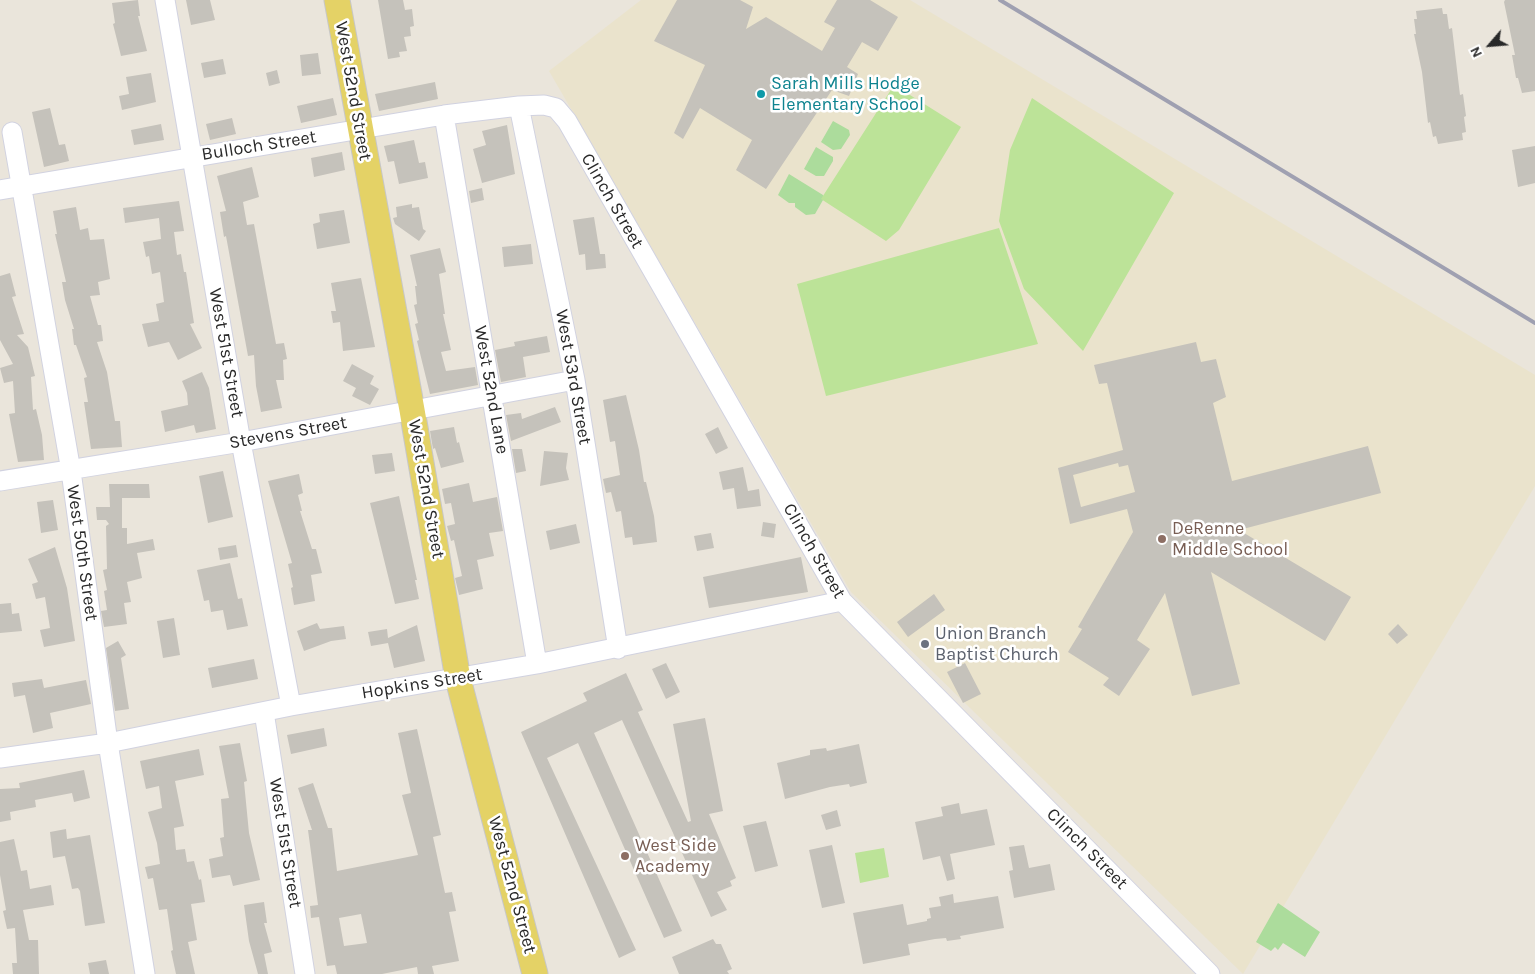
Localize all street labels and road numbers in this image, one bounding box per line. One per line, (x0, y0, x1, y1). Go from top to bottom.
street label: West 52nd Street (330, 20, 376, 162)
street label: Bulloch Street (200, 126, 318, 166)
street label: Clinch Street (576, 150, 648, 252)
street label: West 51st Street (204, 286, 248, 420)
street label: West 53rd Street (550, 308, 596, 446)
street label: West 52nd Lane (469, 324, 513, 456)
street label: Stevens Street (227, 412, 349, 454)
street label: West 52nd Street (403, 418, 449, 560)
street label: West 50th Street (62, 483, 102, 623)
street label: Clinch Street (778, 500, 850, 602)
street label: Hopkins Street (360, 664, 484, 704)
street label: West 51st Street (264, 776, 306, 910)
street label: Clinch Street (1042, 804, 1132, 894)
street label: West 52nd Street (483, 814, 541, 956)

